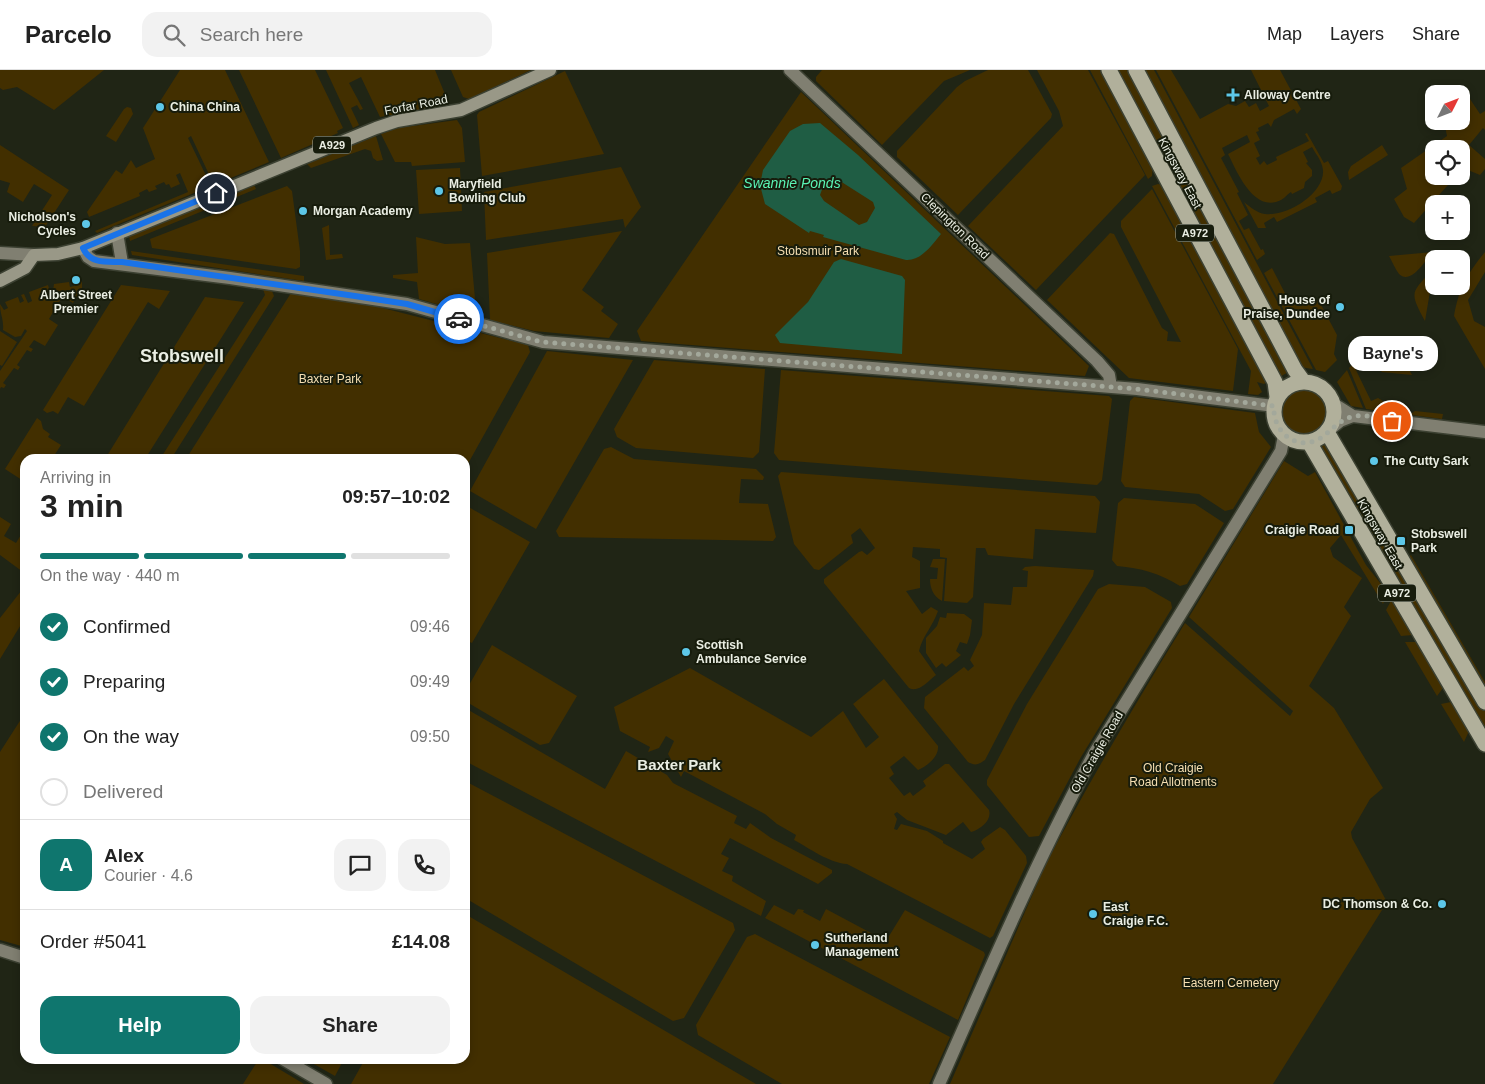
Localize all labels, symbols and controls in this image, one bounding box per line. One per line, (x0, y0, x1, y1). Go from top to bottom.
search box (142, 12, 492, 57)
text: Parcelo (25, 21, 112, 48)
icon: search (160, 21, 188, 49)
text: Search here (200, 24, 303, 45)
text: Map (1267, 24, 1302, 44)
text: Layers (1330, 24, 1384, 44)
text: Share (1412, 24, 1460, 44)
north arrow (1425, 85, 1470, 130)
map controls (1425, 85, 1470, 295)
marker: Alloway Centre (1226, 88, 1240, 102)
place label: Alloway Centre (1244, 88, 1331, 102)
street label: Forfar Road (383, 92, 449, 118)
place label: China China (170, 100, 240, 114)
marker: China China (154, 101, 166, 113)
street label: Kingsway East (1155, 135, 1205, 212)
road number: A929 (313, 136, 351, 154)
button: locate (1425, 140, 1470, 185)
pin (195, 172, 237, 214)
water label: Swannie Ponds (743, 175, 841, 191)
place label: Maryfield Bowling Club (449, 177, 526, 205)
icon: home (202, 179, 230, 207)
marker: Maryfield Bowling Club (433, 185, 445, 197)
street label: Clepington Road (918, 190, 992, 262)
button: + (1425, 195, 1470, 240)
place label: Morgan Academy (313, 204, 413, 218)
marker: Morgan Academy (297, 205, 309, 217)
place label: Nicholson's Cycles (8, 210, 76, 238)
marker: Nicholson's Cycles (80, 218, 92, 230)
road number: A972 (1176, 224, 1214, 242)
park label: Stobsmuir Park (777, 244, 860, 258)
button: − (1425, 250, 1470, 295)
marker: Albert Street Premier (70, 274, 82, 286)
place label: Albert Street Premier (40, 288, 112, 316)
place label: House of Praise, Dundee (1243, 293, 1331, 321)
courier (434, 294, 484, 344)
marker: House of Praise, Dundee (1334, 301, 1346, 313)
icon: car (445, 305, 473, 333)
callout: Bayne's (1347, 336, 1437, 371)
text: Bayne's (1363, 345, 1423, 362)
district label: Stobswell (140, 346, 224, 366)
park label: Baxter Park (299, 372, 362, 386)
pin (1371, 400, 1413, 442)
icon: bag (1378, 407, 1406, 435)
place label: The Cutty Sark (1384, 454, 1469, 468)
marker: The Cutty Sark (1368, 455, 1380, 467)
text: Arriving in (40, 469, 111, 486)
text: 09:57–10:02 (342, 486, 450, 507)
text: 3 min (40, 488, 124, 524)
street label: Kingsway East (1354, 496, 1406, 572)
place label: Craigie Road (1265, 523, 1339, 537)
marker: Craigie Road (1343, 524, 1355, 536)
place label: Stobswell Park (1411, 527, 1467, 555)
marker: Stobswell Park (1395, 535, 1407, 547)
text: On the way · 440 m (40, 567, 180, 584)
road number: A972 (1378, 584, 1416, 602)
icon: check (40, 613, 68, 641)
text: Confirmed (83, 616, 171, 637)
text: 09:46 (410, 618, 450, 635)
place label: Scottish Ambulance Service (696, 638, 807, 666)
marker: Scottish Ambulance Service (680, 646, 692, 658)
icon: check (40, 668, 68, 696)
text: Preparing (83, 671, 165, 692)
text: 09:49 (410, 673, 450, 690)
street label: Old Craigie Road (1068, 709, 1126, 795)
icon: check (40, 723, 68, 751)
text: On the way (83, 726, 179, 747)
text: 09:50 (410, 728, 450, 745)
district label: Baxter Park (637, 756, 721, 773)
park label: Old Craigie Road Allotments (1129, 761, 1217, 789)
text: Delivered (83, 781, 163, 802)
button: chat (334, 839, 386, 891)
button: phone (398, 839, 450, 891)
text: Alex (104, 845, 144, 866)
text: A (59, 854, 73, 875)
text: Courier · 4.6 (104, 867, 193, 884)
place label: DC Thomson & Co. (1323, 897, 1432, 911)
marker: DC Thomson & Co. (1436, 898, 1448, 910)
place label: East Craigie F.C. (1103, 900, 1168, 928)
marker: East Craigie F.C. (1087, 908, 1099, 920)
text: Order #5041 (40, 931, 147, 952)
text: £14.08 (392, 931, 450, 952)
place label: Sutherland Management (825, 931, 898, 959)
marker: Sutherland Management (809, 939, 821, 951)
park label: Eastern Cemetery (1183, 976, 1279, 990)
button: Help (40, 996, 240, 1054)
button: Share (250, 996, 450, 1054)

